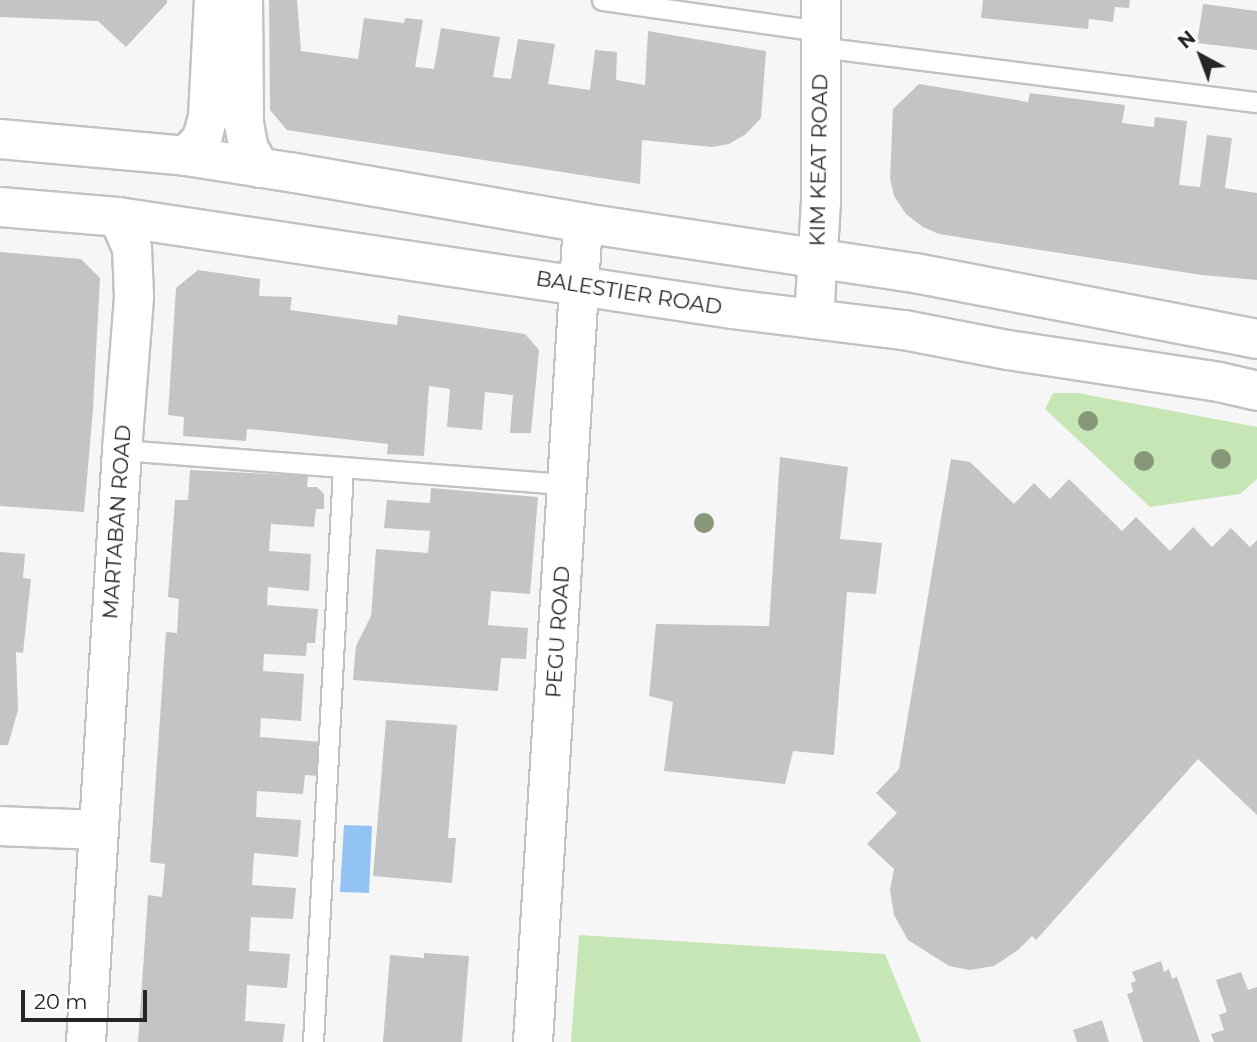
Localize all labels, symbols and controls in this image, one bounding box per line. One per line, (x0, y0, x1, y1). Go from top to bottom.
north arrow (1166, 21, 1236, 91)
text: N (1174, 26, 1200, 53)
street label: KIM KEAT ROAD (805, 73, 833, 247)
street label: BALESTIER ROAD (534, 266, 724, 320)
street label: MARTABAN ROAD (98, 424, 136, 620)
street label: PEGU ROAD (541, 565, 575, 699)
scale bar (24, 976, 150, 1020)
text: 20 m (34, 989, 88, 1014)

